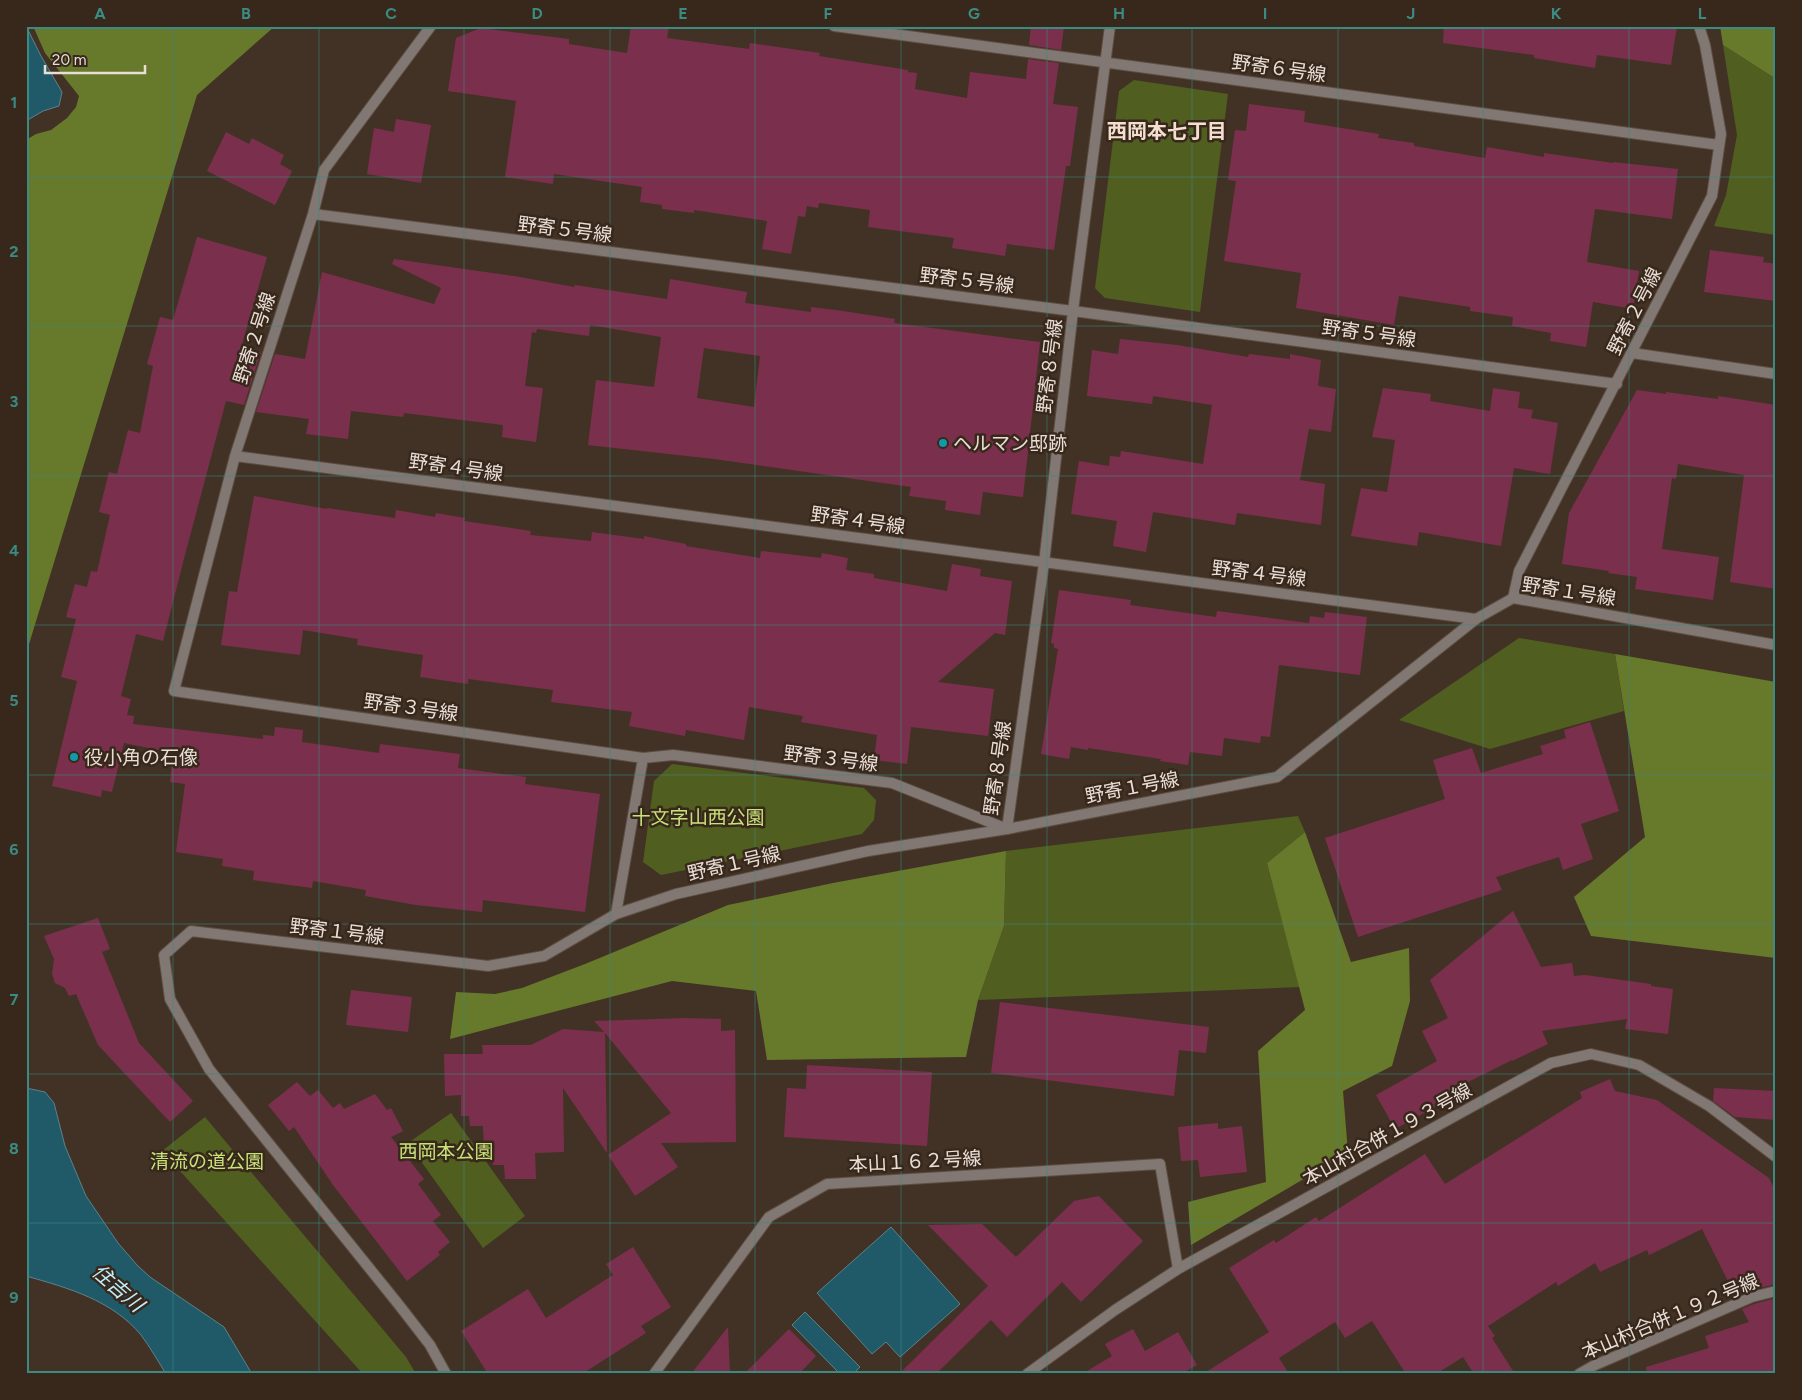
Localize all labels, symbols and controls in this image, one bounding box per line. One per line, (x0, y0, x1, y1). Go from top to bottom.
text: A (94, 4, 106, 23)
text: B (241, 4, 251, 23)
text: C (385, 4, 397, 23)
text: D (531, 4, 543, 23)
text: E (678, 4, 688, 23)
text: F (824, 4, 833, 23)
text: G (968, 4, 980, 23)
text: H (1113, 4, 1125, 23)
text: I (1263, 4, 1267, 23)
text: J (1407, 4, 1415, 23)
text: K (1551, 4, 1562, 23)
text: L (1698, 4, 1707, 23)
scale bar (45, 42, 145, 74)
street label: 野寄６号線 (1230, 50, 1328, 86)
text: 20 m (52, 51, 86, 69)
text: 1 (11, 93, 17, 112)
district label: 西岡本七丁目 (1107, 119, 1227, 143)
street label: 野寄５号線 (516, 212, 613, 247)
text: 2 (9, 242, 19, 261)
street label: 野寄５号線 (918, 263, 1015, 298)
street label: 野寄２号線 (1603, 264, 1666, 359)
street label: 野寄２号線 (229, 289, 280, 387)
street label: 野寄５号線 (1320, 315, 1418, 351)
street label: 野寄８号線 (1032, 318, 1067, 415)
text: 3 (10, 392, 19, 411)
place label: ヘルマン邸跡 (953, 432, 1067, 455)
marker: ヘルマン邸跡 (937, 437, 949, 449)
street label: 野寄４号線 (407, 449, 505, 485)
street label: 野寄４号線 (809, 502, 907, 538)
text: 4 (9, 541, 19, 560)
street label: 野寄４号線 (1210, 556, 1307, 591)
street label: 野寄１号線 (1520, 573, 1618, 610)
street label: 野寄３号線 (362, 689, 460, 725)
text: 5 (9, 691, 19, 710)
street label: 野寄８号線 (979, 719, 1015, 817)
street label: 野寄３号線 (782, 741, 879, 776)
place label: 役小角の石像 (84, 746, 198, 769)
marker: 役小角の石像 (68, 751, 80, 763)
street label: 野寄１号線 (1083, 767, 1181, 808)
park label: 十文字山西公園 (631, 806, 765, 829)
text: 6 (9, 840, 19, 859)
street label: 野寄１号線 (685, 842, 783, 885)
street label: 野寄１号線 (288, 914, 385, 949)
text: 7 (10, 990, 19, 1009)
street label: 本山村合併１９３号線 (1299, 1078, 1476, 1191)
text: 8 (9, 1139, 19, 1158)
park label: 西岡本公園 (398, 1140, 494, 1163)
street label: 本山１６２号線 (848, 1147, 982, 1176)
park label: 清流の道公園 (150, 1150, 264, 1173)
water label: 住吉川 (87, 1259, 150, 1318)
street label: 本山村合併１９２号線 (1578, 1269, 1762, 1364)
text: 9 (9, 1288, 19, 1307)

